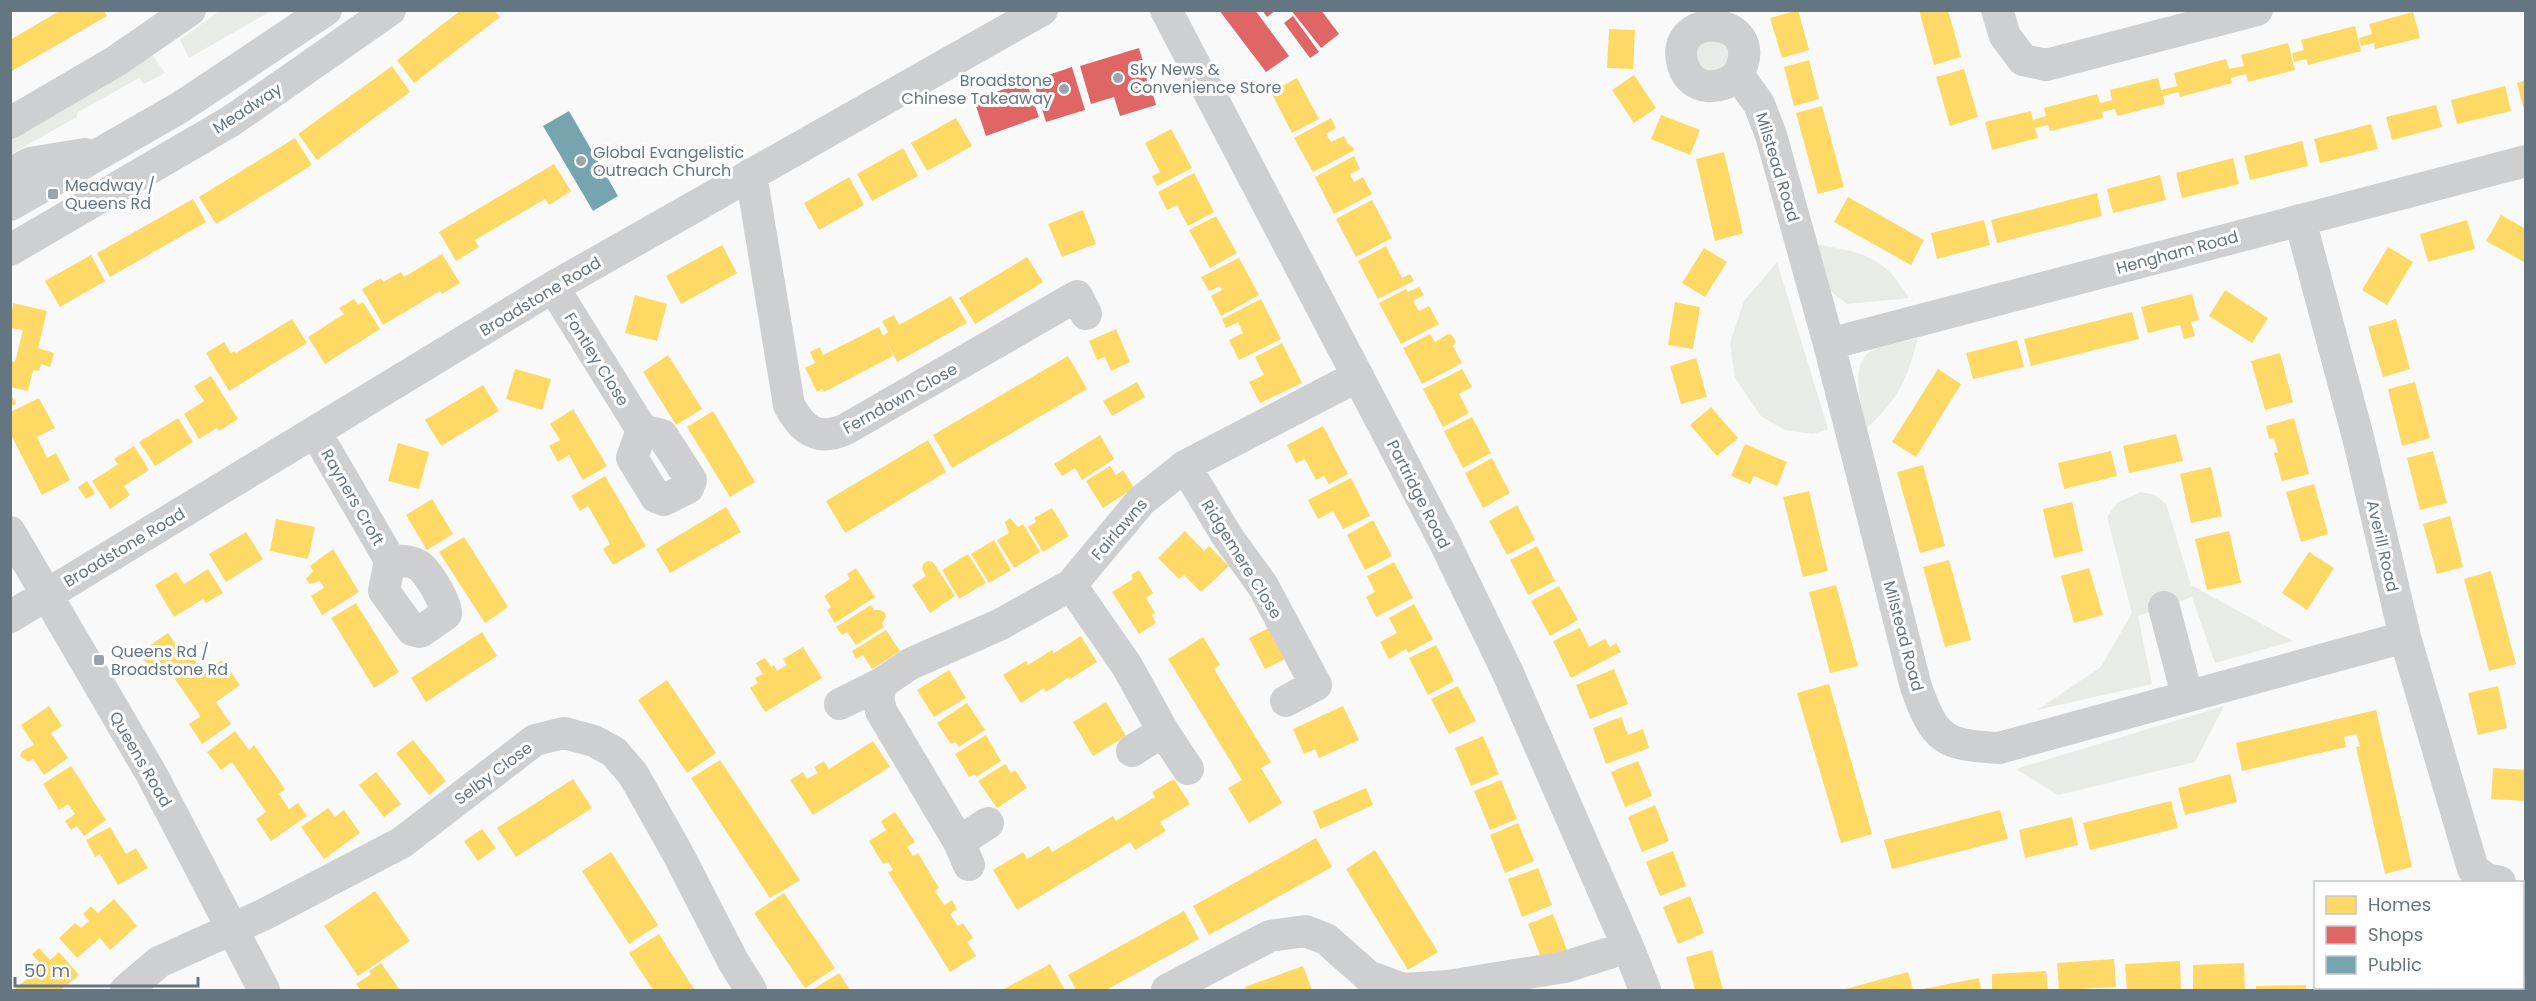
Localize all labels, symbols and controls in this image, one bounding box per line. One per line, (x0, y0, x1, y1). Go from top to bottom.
place label: Sky News & Convenience Store (1130, 58, 1281, 99)
place label: Broadstone Chinese Takeaway (901, 69, 1052, 110)
marker: Sky News & Convenience Store (1111, 71, 1125, 85)
street label: Meadway (208, 77, 286, 139)
marker: Broadstone Chinese Takeaway (1057, 82, 1071, 96)
street label: Milstead Road (1750, 110, 1805, 225)
place label: Global Evangelistic Outreach Church (593, 141, 744, 182)
marker: Global Evangelistic Outreach Church (574, 154, 588, 168)
place label: Meadway / Queens Rd (65, 174, 155, 215)
marker: Meadway / Queens Rd (46, 187, 60, 201)
street label: Hengham Road (2114, 225, 2241, 280)
street label: Broadstone Road (475, 251, 605, 342)
street label: Fontley Close (559, 308, 635, 410)
street label: Ferndown Close (839, 357, 962, 439)
street label: Partridge Road (1381, 436, 1456, 553)
street label: Rayners Croft (316, 445, 390, 550)
street label: Fairlawns (1086, 493, 1153, 565)
street label: Ridgemere Close (1196, 495, 1288, 623)
street label: Averill Road (2361, 498, 2404, 594)
street label: Broadstone Road (59, 502, 189, 593)
street label: Milstead Road (1878, 578, 1929, 694)
place label: Queens Rd / Broadstone Rd (111, 640, 228, 681)
marker: Queens Rd / Broadstone Rd (92, 653, 106, 667)
street label: Queens Road (104, 707, 177, 811)
street label: Selby Close (450, 736, 537, 810)
legend (2314, 881, 2524, 989)
text: Homes (2368, 892, 2431, 917)
text: Shops (2368, 922, 2423, 947)
scale bar (15, 950, 198, 988)
text: Public (2368, 952, 2422, 977)
text: 50 m (24, 958, 70, 983)

